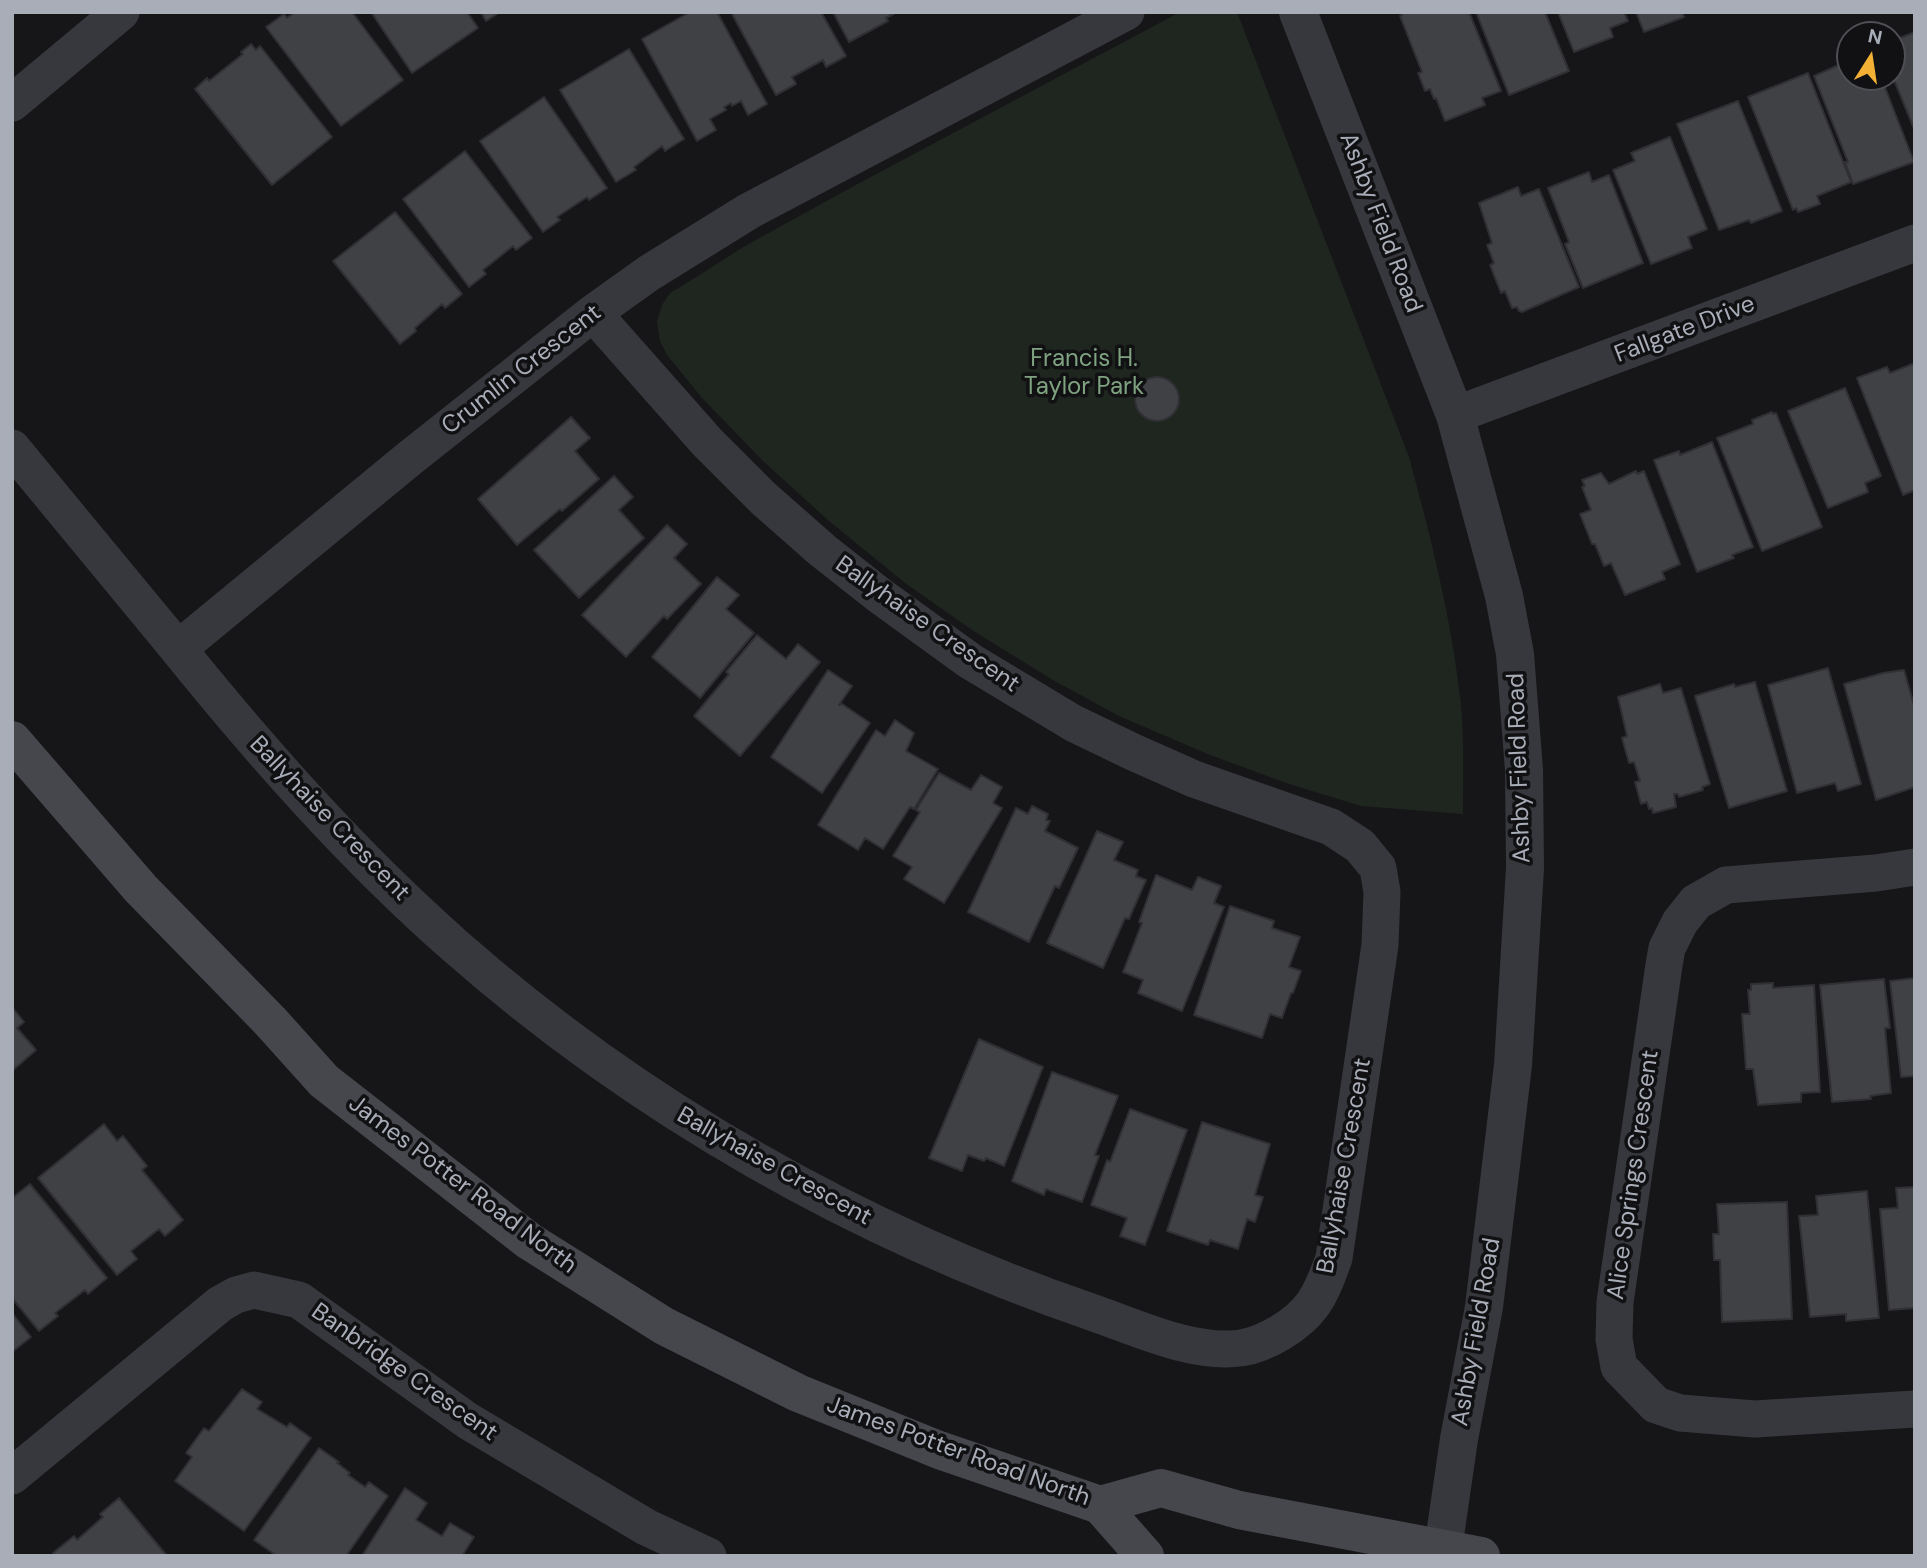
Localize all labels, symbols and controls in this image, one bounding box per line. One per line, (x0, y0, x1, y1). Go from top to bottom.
north arrow (1836, 21, 1906, 91)
text: N (1866, 23, 1884, 51)
street label: Ashby Field Road (1332, 129, 1428, 317)
street label: Fallgate Drive (1611, 290, 1759, 370)
street label: Crumlin Crescent (437, 299, 607, 441)
park label: Francis H. Taylor Park (1024, 346, 1144, 402)
street label: Ballyhaise Crescent (829, 551, 1025, 699)
street label: Ashby Field Road (1502, 672, 1538, 864)
street label: Ballyhaise Crescent (243, 731, 415, 907)
street label: Alice Springs Crescent (1602, 1048, 1666, 1302)
street label: Ballyhaise Crescent (1312, 1056, 1378, 1276)
street label: James Potter Road North (342, 1090, 582, 1280)
street label: Ballyhaise Crescent (672, 1102, 876, 1232)
street label: Ashby Field Road (1446, 1236, 1508, 1428)
street label: Banbridge Crescent (305, 1298, 503, 1448)
street label: James Potter Road North (822, 1391, 1094, 1513)

